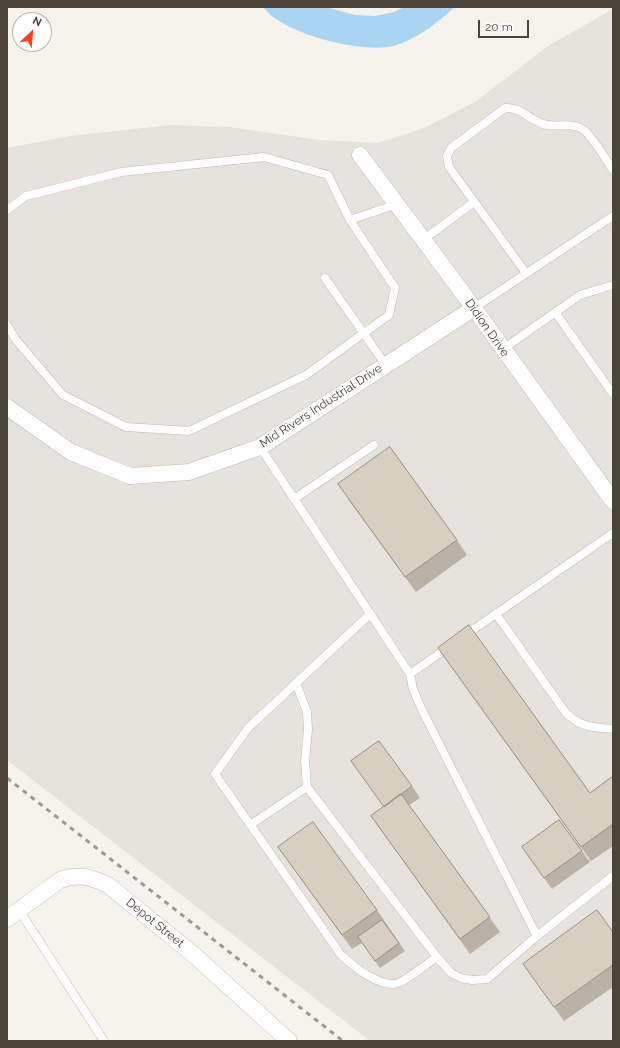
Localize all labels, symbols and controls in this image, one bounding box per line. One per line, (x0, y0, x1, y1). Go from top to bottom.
north arrow (12, 12, 52, 52)
scale bar (480, 12, 531, 38)
text: N (30, 14, 44, 29)
text: 20 m (485, 20, 513, 34)
street label: Didion Drive (462, 296, 512, 360)
street label: Mid Rivers Industrial Drive (257, 361, 385, 451)
street label: Depot Street (123, 895, 187, 951)

